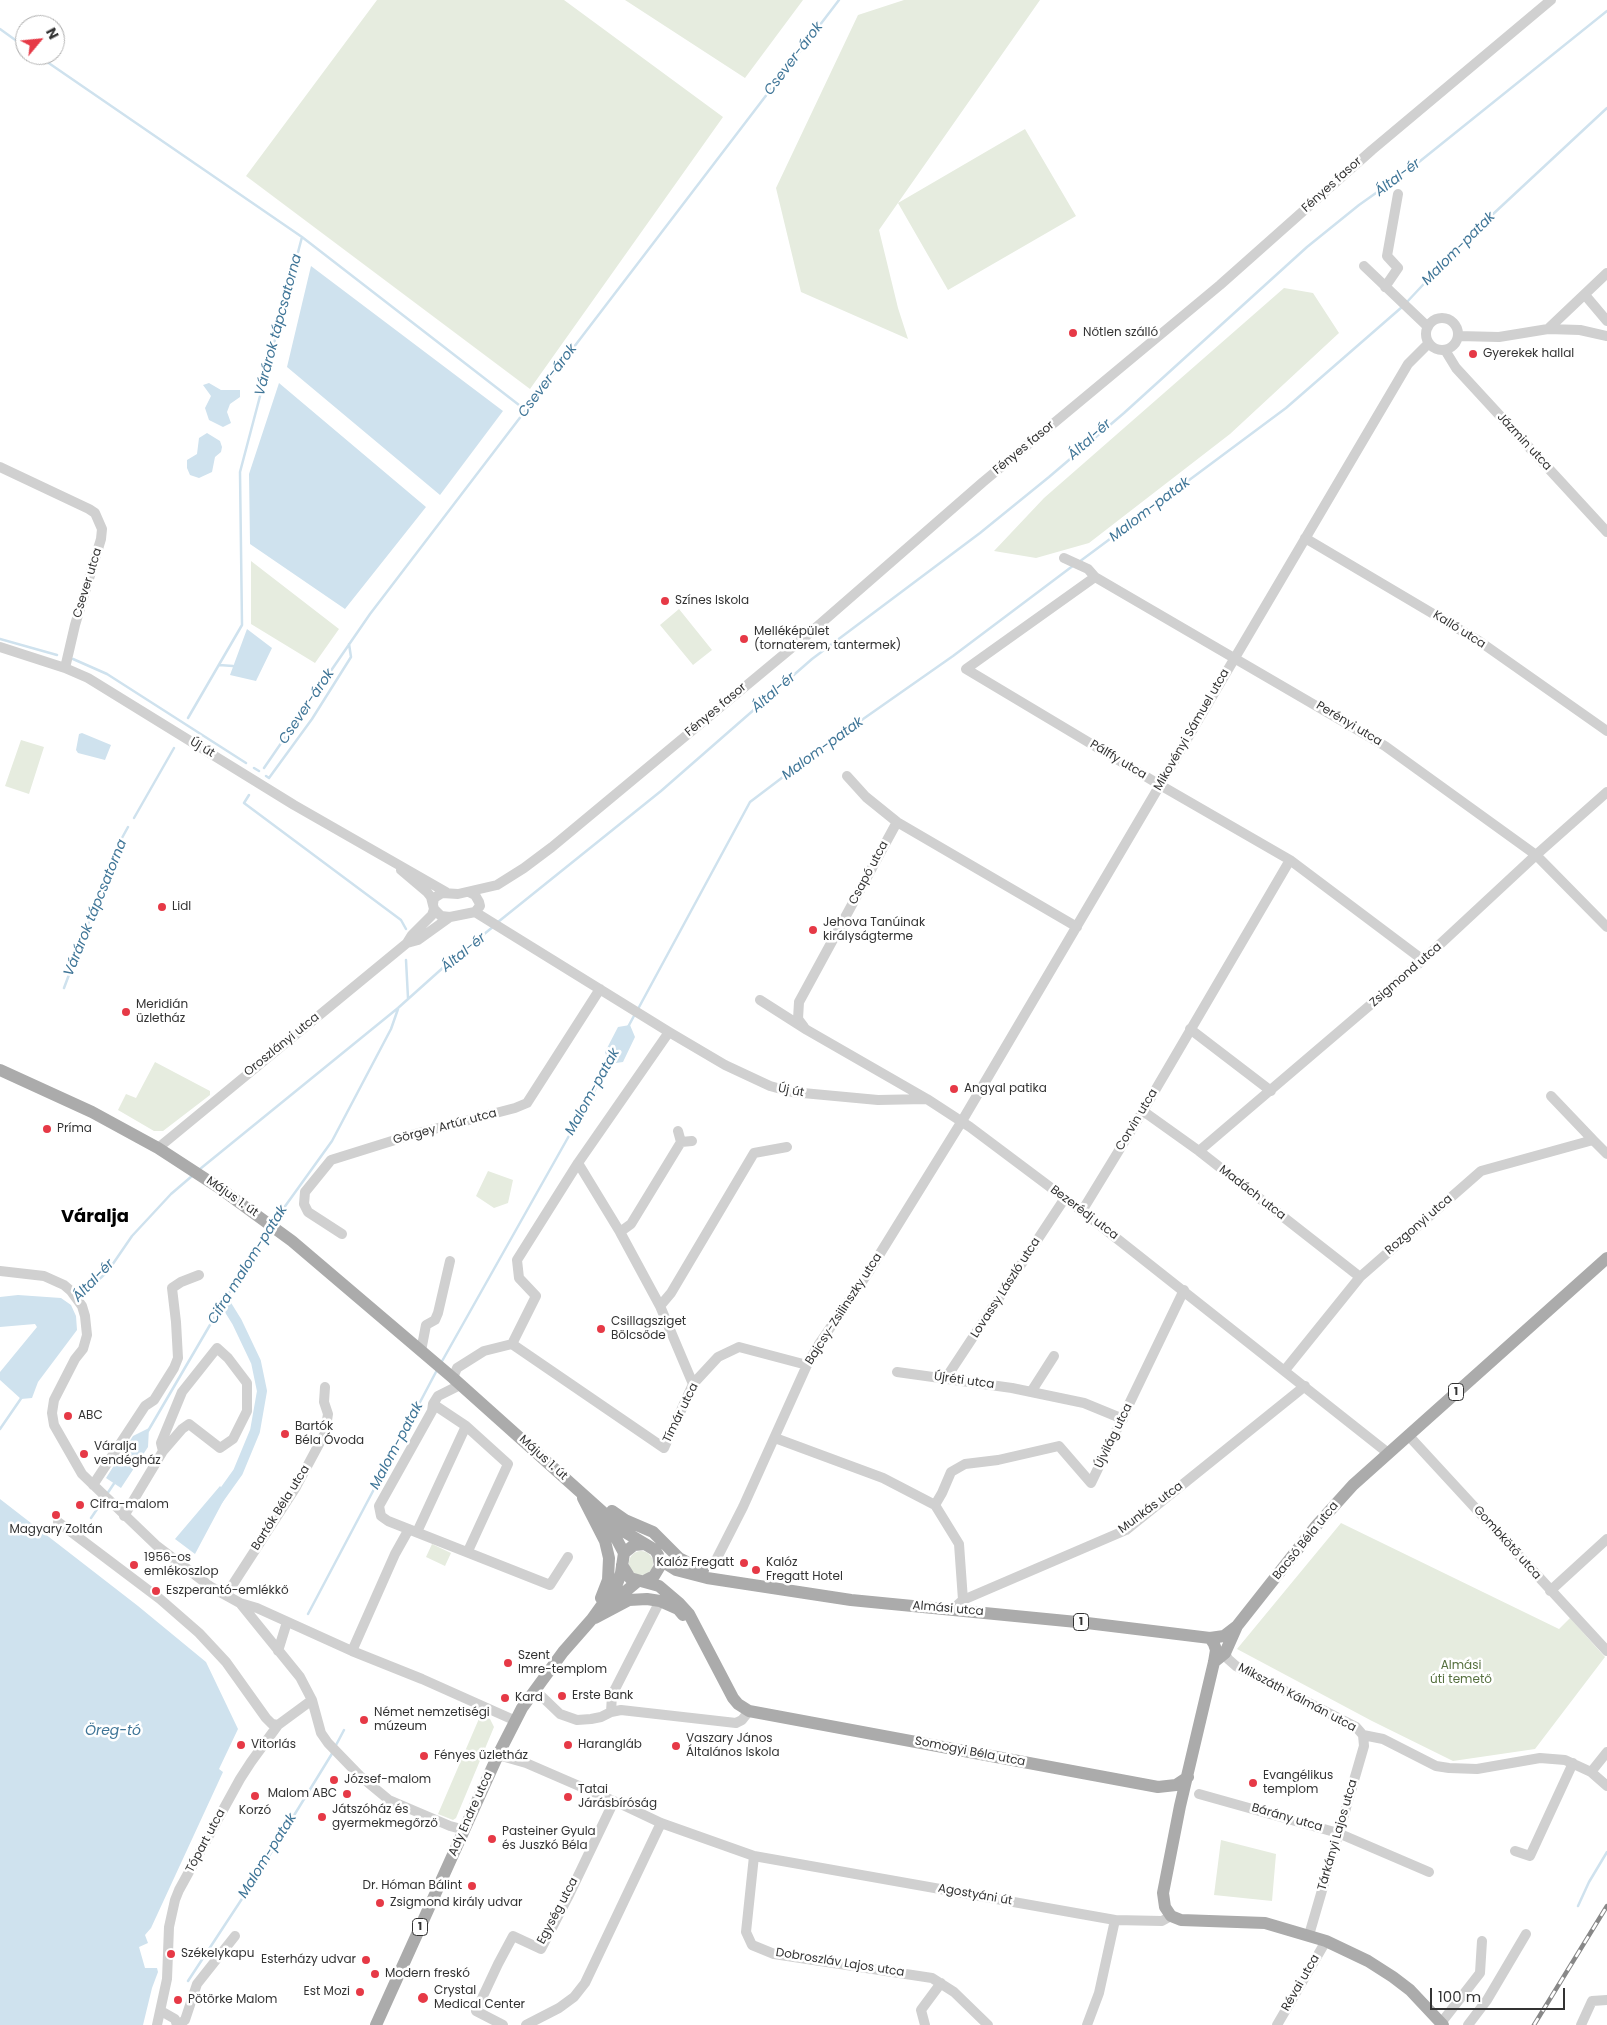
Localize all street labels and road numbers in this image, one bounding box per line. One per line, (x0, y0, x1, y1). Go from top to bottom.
street label: Fényes fasor (1299, 154, 1365, 216)
street label: Jázmin utca (1494, 410, 1554, 474)
street label: Fényes fasor (991, 418, 1057, 478)
street label: Csever utca (71, 546, 105, 620)
street label: Kalló utca (1430, 608, 1488, 652)
street label: Mikovényi Sámuel utca (1151, 667, 1233, 793)
street label: Fényes fasor (683, 680, 749, 740)
street label: Perényi utca (1313, 699, 1385, 749)
street label: Új út (187, 735, 217, 761)
street label: Pálffy utca (1087, 738, 1149, 782)
street label: Csapó utca (846, 839, 892, 907)
street label: Zsigmond utca (1367, 940, 1445, 1010)
street label: Oroszlányi utca (242, 1010, 322, 1080)
street label: Új út (777, 1081, 805, 1101)
street label: Corvin utca (1113, 1087, 1161, 1153)
street label: Görgey Artúr utca (392, 1106, 498, 1148)
street label: Madách utca (1216, 1163, 1288, 1223)
street label: Május 1. út (203, 1174, 261, 1220)
street label: Bezerédj utca (1047, 1183, 1121, 1243)
street label: Rozgonyi utca (1382, 1192, 1456, 1258)
street label: Lovassy László utca (968, 1235, 1044, 1341)
street label: Bajcsy-Zsilinszky utca (803, 1251, 885, 1367)
street label: Újréti utca (933, 1370, 995, 1392)
street label: Tímár utca (660, 1381, 702, 1445)
road number: 1 (1448, 1384, 1464, 1400)
street label: Újvilág utca (1092, 1401, 1136, 1471)
street label: Május 1. út (516, 1433, 570, 1483)
street label: Bartók Béla utca (249, 1463, 313, 1553)
street label: Munkás utca (1116, 1479, 1186, 1537)
street label: Bacsó Béla utca (1270, 1499, 1342, 1583)
street label: Gombkötő utca (1470, 1503, 1544, 1583)
street label: Almási utca (912, 1599, 984, 1619)
road number: 1 (1074, 1614, 1088, 1630)
street label: Mikszáth Kálmán utca (1236, 1661, 1358, 1735)
street label: Somogyi Béla utca (914, 1734, 1026, 1770)
street label: Ady Endre utca (446, 1770, 496, 1858)
street label: Tárkányi Lajos utca (1315, 1778, 1361, 1892)
street label: Bárány utca (1250, 1801, 1324, 1835)
street label: Tópart utca (183, 1807, 229, 1875)
street label: Egység utca (534, 1875, 582, 1947)
street label: Agostyáni út (937, 1881, 1013, 1909)
road number: 1 (412, 1918, 428, 1935)
street label: Dobroszláv Lajos utca (775, 1946, 905, 1980)
street label: Révai utca (1279, 1952, 1323, 2014)

